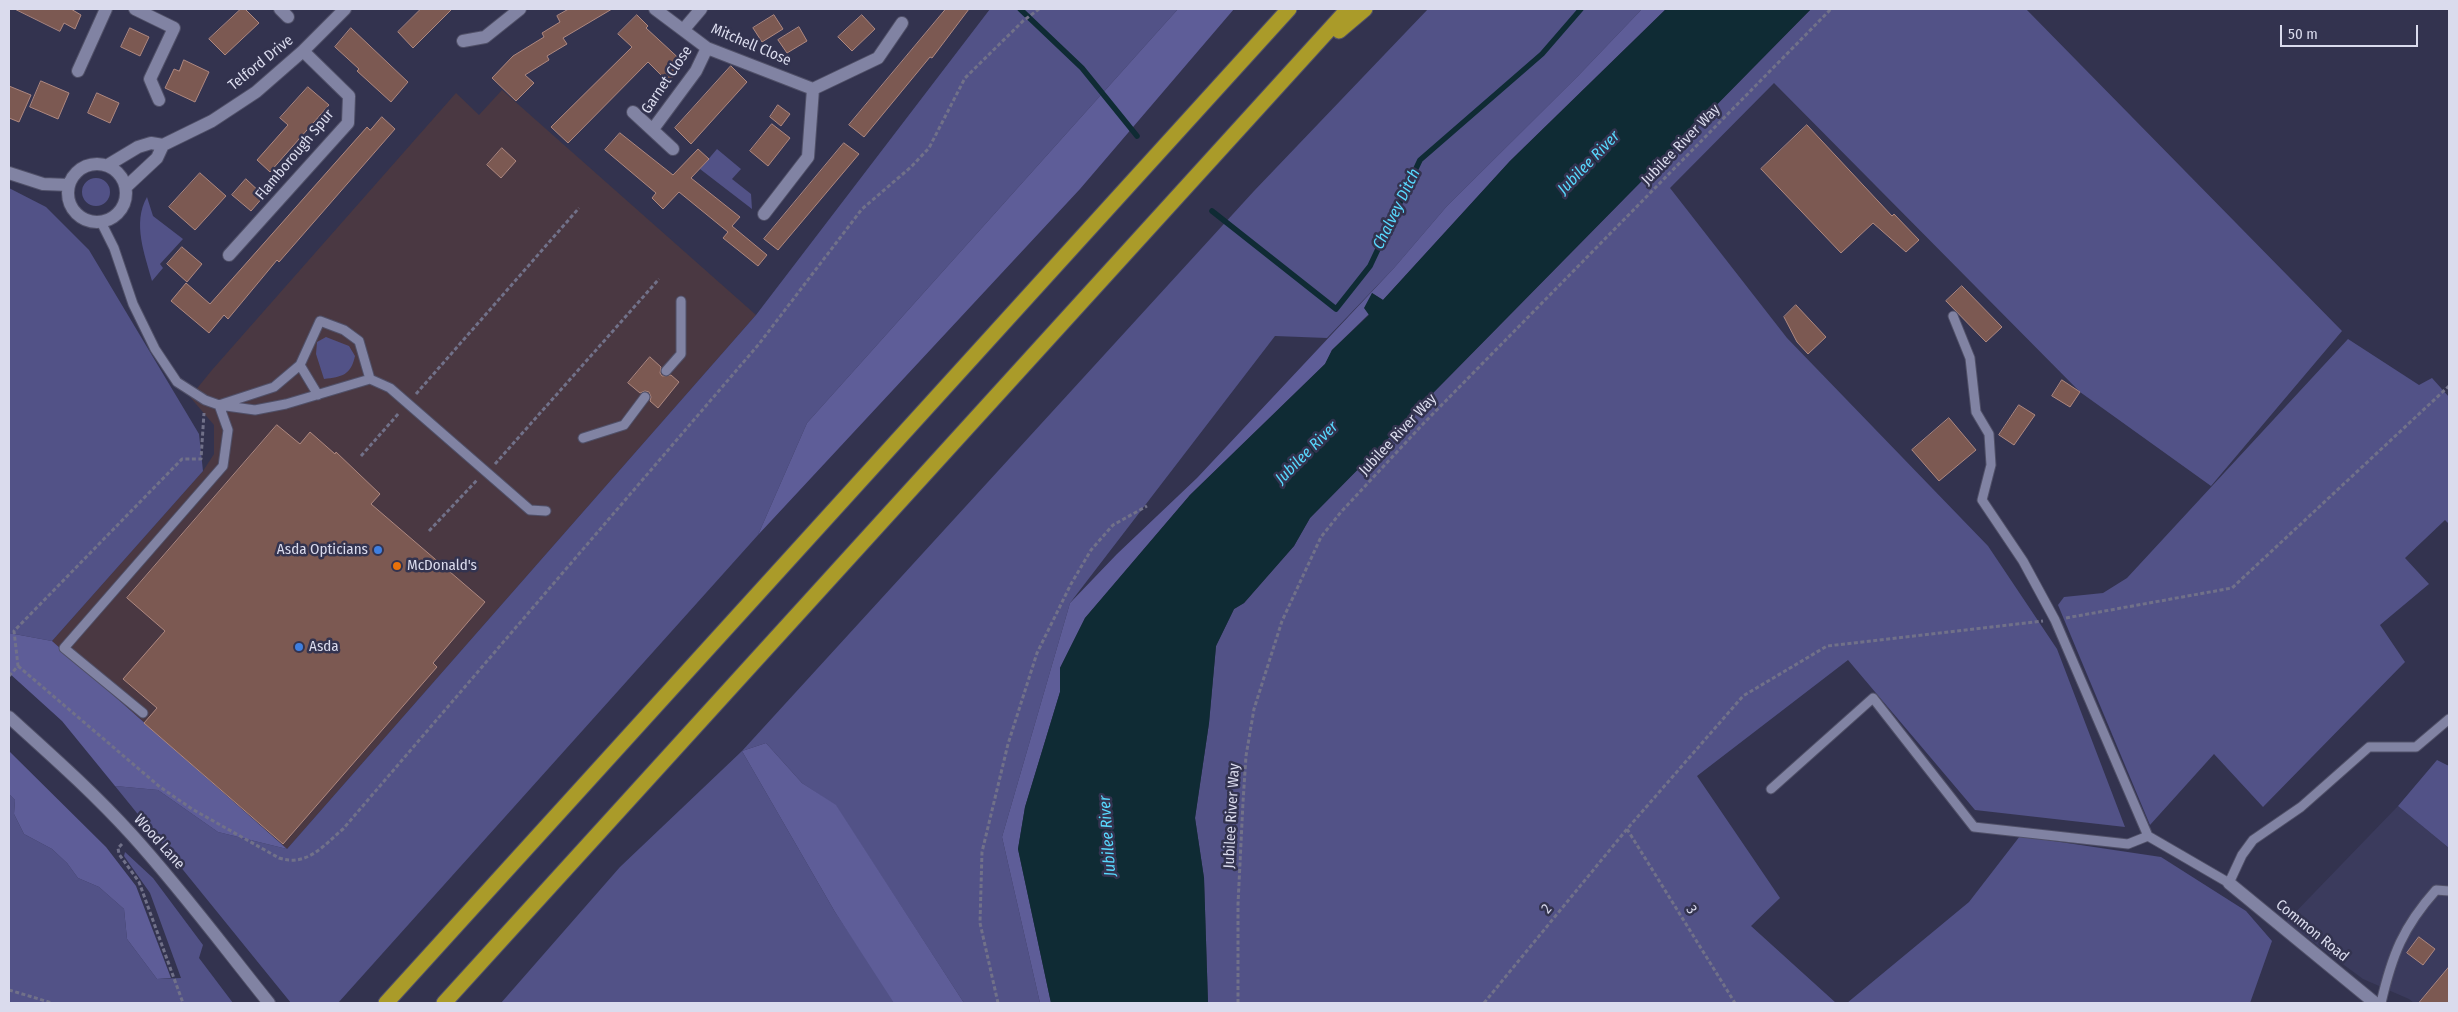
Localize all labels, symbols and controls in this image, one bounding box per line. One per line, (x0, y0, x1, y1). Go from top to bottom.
scale bar (2283, 15, 2420, 47)
street label: Mitchell Close (708, 20, 794, 70)
text: 50 m (2288, 25, 2318, 43)
street label: Telford Drive (225, 31, 297, 95)
street label: Garnet Close (638, 43, 696, 117)
street label: Jubilee River Way (1638, 101, 1724, 189)
street label: Flamborough Spur (252, 106, 338, 204)
water label: Jubilee River (1554, 127, 1624, 199)
water label: Chalvey Ditch (1369, 165, 1425, 253)
street label: Jubilee River Way (1356, 390, 1440, 480)
water label: Jubilee River (1272, 418, 1342, 488)
place label: Asda Opticians (277, 541, 368, 559)
marker: Asda Opticians (372, 544, 384, 556)
place label: McDonald's (407, 557, 477, 575)
marker: McDonald's (391, 560, 403, 572)
place label: Asda (309, 638, 339, 656)
marker: Asda (293, 641, 305, 653)
street label: Jubilee River Way (1220, 763, 1244, 869)
water label: Jubilee River (1096, 795, 1120, 877)
street label: Wood Lane (130, 811, 188, 873)
street label: Common Road (2272, 896, 2352, 966)
street label: 2 (1538, 901, 1556, 917)
street label: 3 (1682, 902, 1700, 918)

